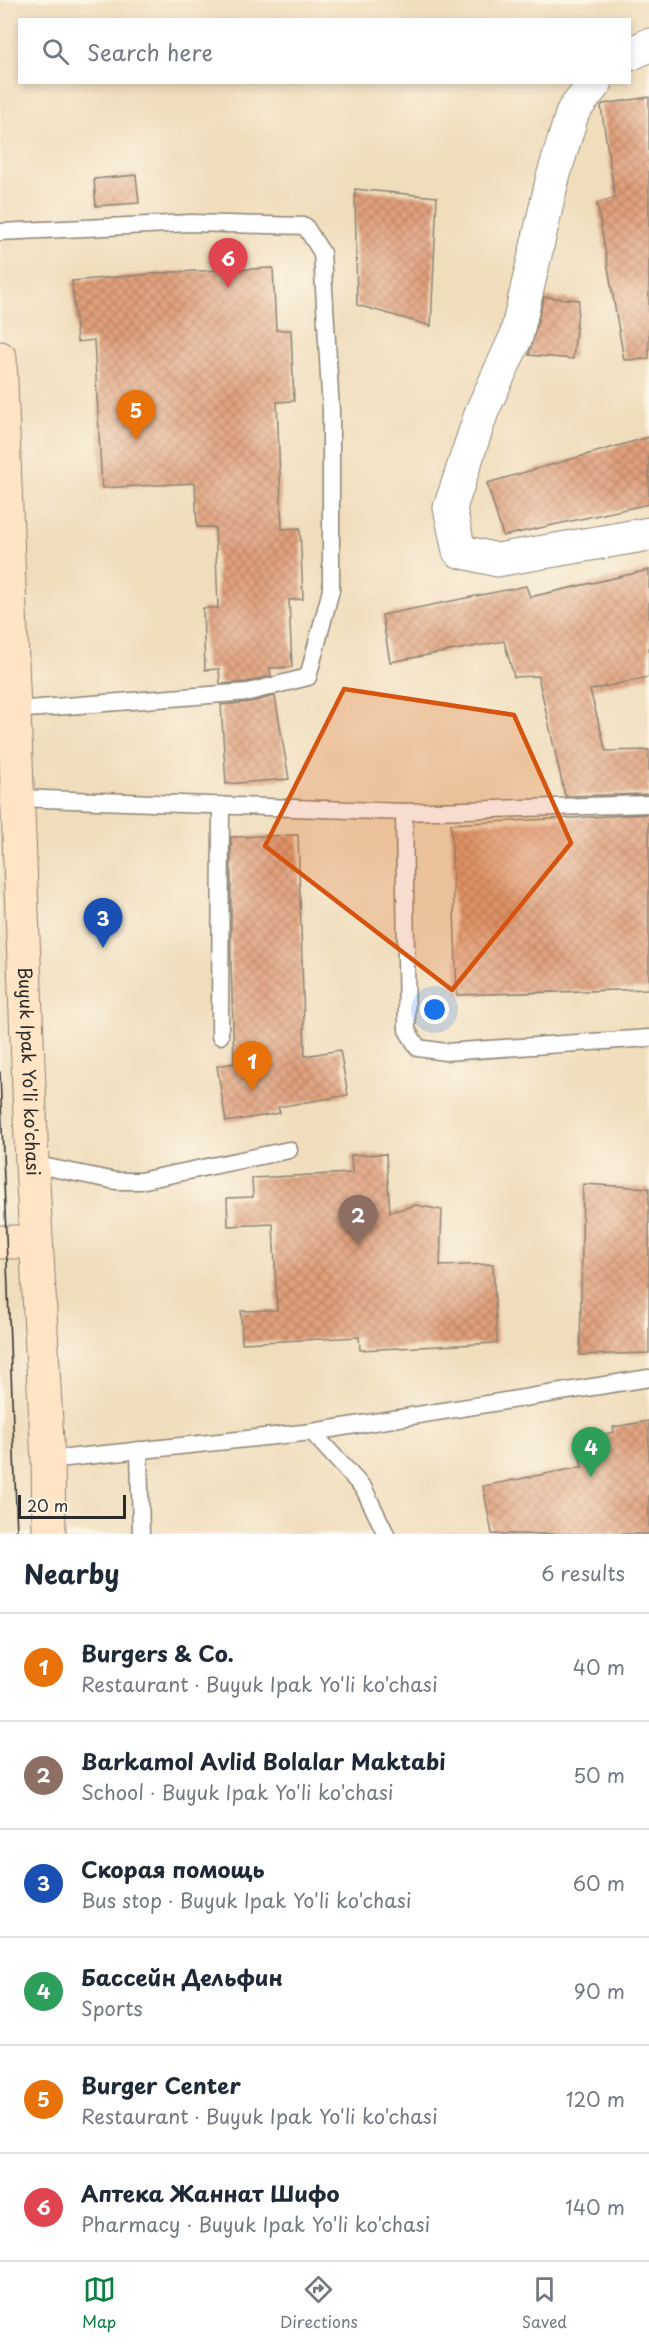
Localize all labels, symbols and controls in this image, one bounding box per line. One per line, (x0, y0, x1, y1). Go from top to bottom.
search box (18, 18, 631, 84)
icon: search (39, 35, 72, 68)
text: Search here (87, 35, 213, 68)
pin: 6 (208, 238, 248, 288)
pin: 5 (116, 390, 156, 440)
pin: 3 (84, 898, 122, 948)
street label: Buyuk Ipak Yo'li ko'chasi (12, 966, 48, 1177)
your location (420, 995, 449, 1024)
pin: 1 (232, 1042, 272, 1091)
pin: 2 (338, 1196, 378, 1245)
pin: 4 (572, 1428, 610, 1477)
scale bar (18, 1492, 126, 1520)
text: 20 m (27, 1493, 68, 1517)
text: Nearby (24, 1554, 119, 1593)
text: 6 results (541, 1558, 625, 1588)
text: Burgers & Co. (81, 1636, 234, 1669)
text: 1 (39, 1652, 48, 1682)
text: 40 m (573, 1652, 625, 1682)
text: Restaurant · Buyuk Ipak Yo'li ko'chasi (81, 1669, 438, 1699)
text: Barkamol Avlid Bolalar Maktabi (81, 1744, 445, 1777)
text: 2 (36, 1760, 51, 1790)
text: 50 m (573, 1760, 625, 1790)
text: School · Buyuk Ipak Yo'li ko'chasi (81, 1777, 394, 1807)
text: Скорая помощь (81, 1852, 265, 1885)
text: 3 (37, 1868, 50, 1898)
text: 60 m (573, 1868, 625, 1898)
text: Bus stop · Buyuk Ipak Yo'li ko'chasi (81, 1885, 412, 1915)
text: Бассейн Дельфин (81, 1960, 283, 1993)
text: 4 (37, 1976, 50, 2006)
text: 90 m (574, 1976, 625, 2006)
text: Sports (81, 1993, 143, 2023)
text: Burger Center (81, 2068, 241, 2101)
text: 5 (37, 2084, 50, 2114)
text: 120 m (566, 2084, 625, 2114)
text: Restaurant · Buyuk Ipak Yo'li ko'chasi (81, 2101, 438, 2131)
text: Аптека Жаннат Шифо (81, 2176, 340, 2209)
text: 6 (36, 2192, 51, 2222)
text: 140 m (565, 2192, 625, 2222)
text: Pharmacy · Buyuk Ipak Yo'li ko'chasi (81, 2209, 430, 2239)
tab: Map (82, 2273, 116, 2333)
tab: Directions (280, 2273, 358, 2333)
tab: Saved (522, 2273, 567, 2333)

